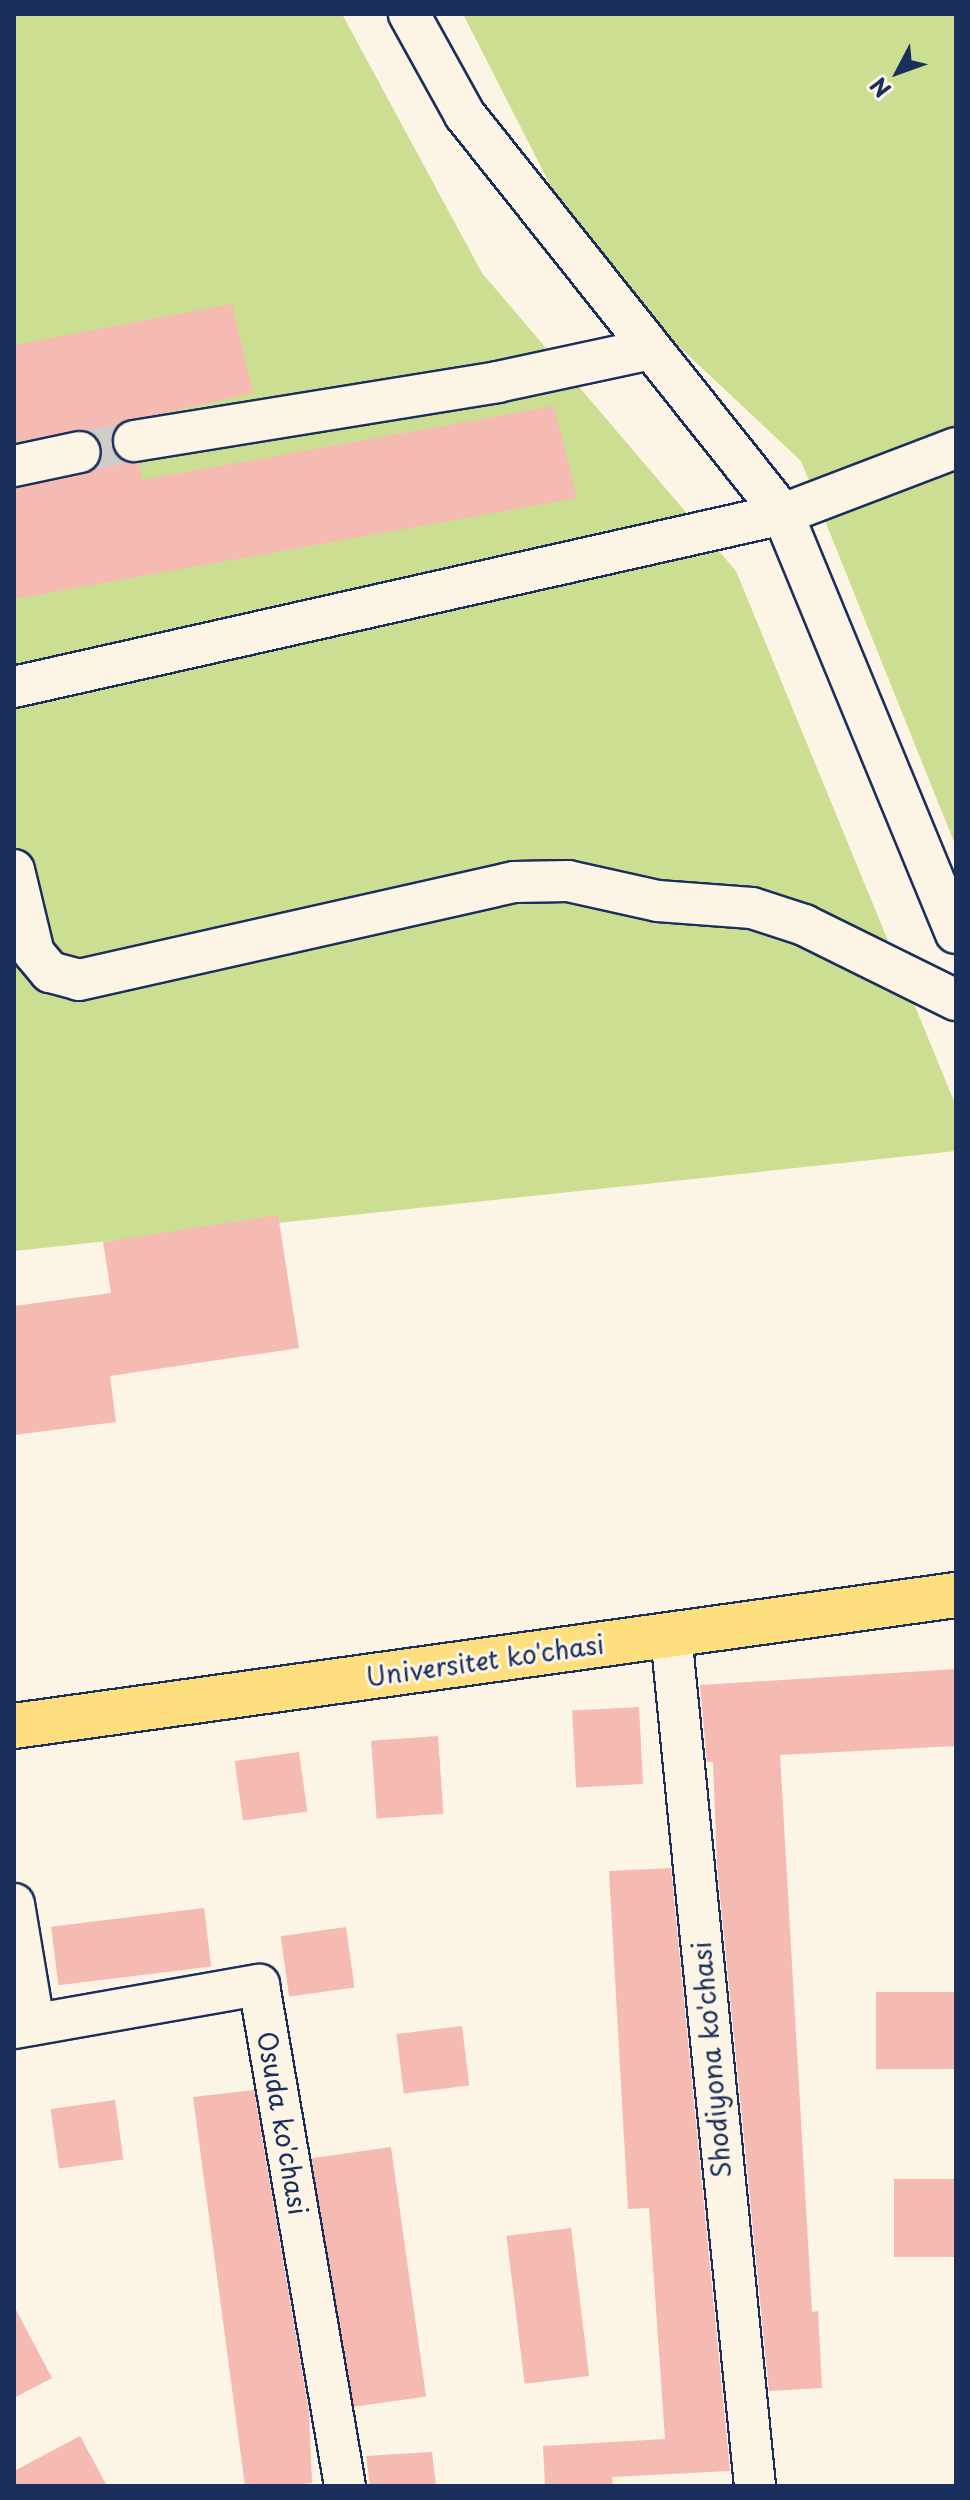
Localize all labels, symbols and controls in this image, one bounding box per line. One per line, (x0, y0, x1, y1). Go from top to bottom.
north arrow (858, 32, 938, 112)
text: N (861, 71, 898, 105)
street label: Universitet ko'chasi (363, 1628, 607, 1692)
street label: Shodiyona ko'chasi (685, 1941, 737, 2179)
street label: Osuda ko'chasi (252, 2029, 314, 2217)

